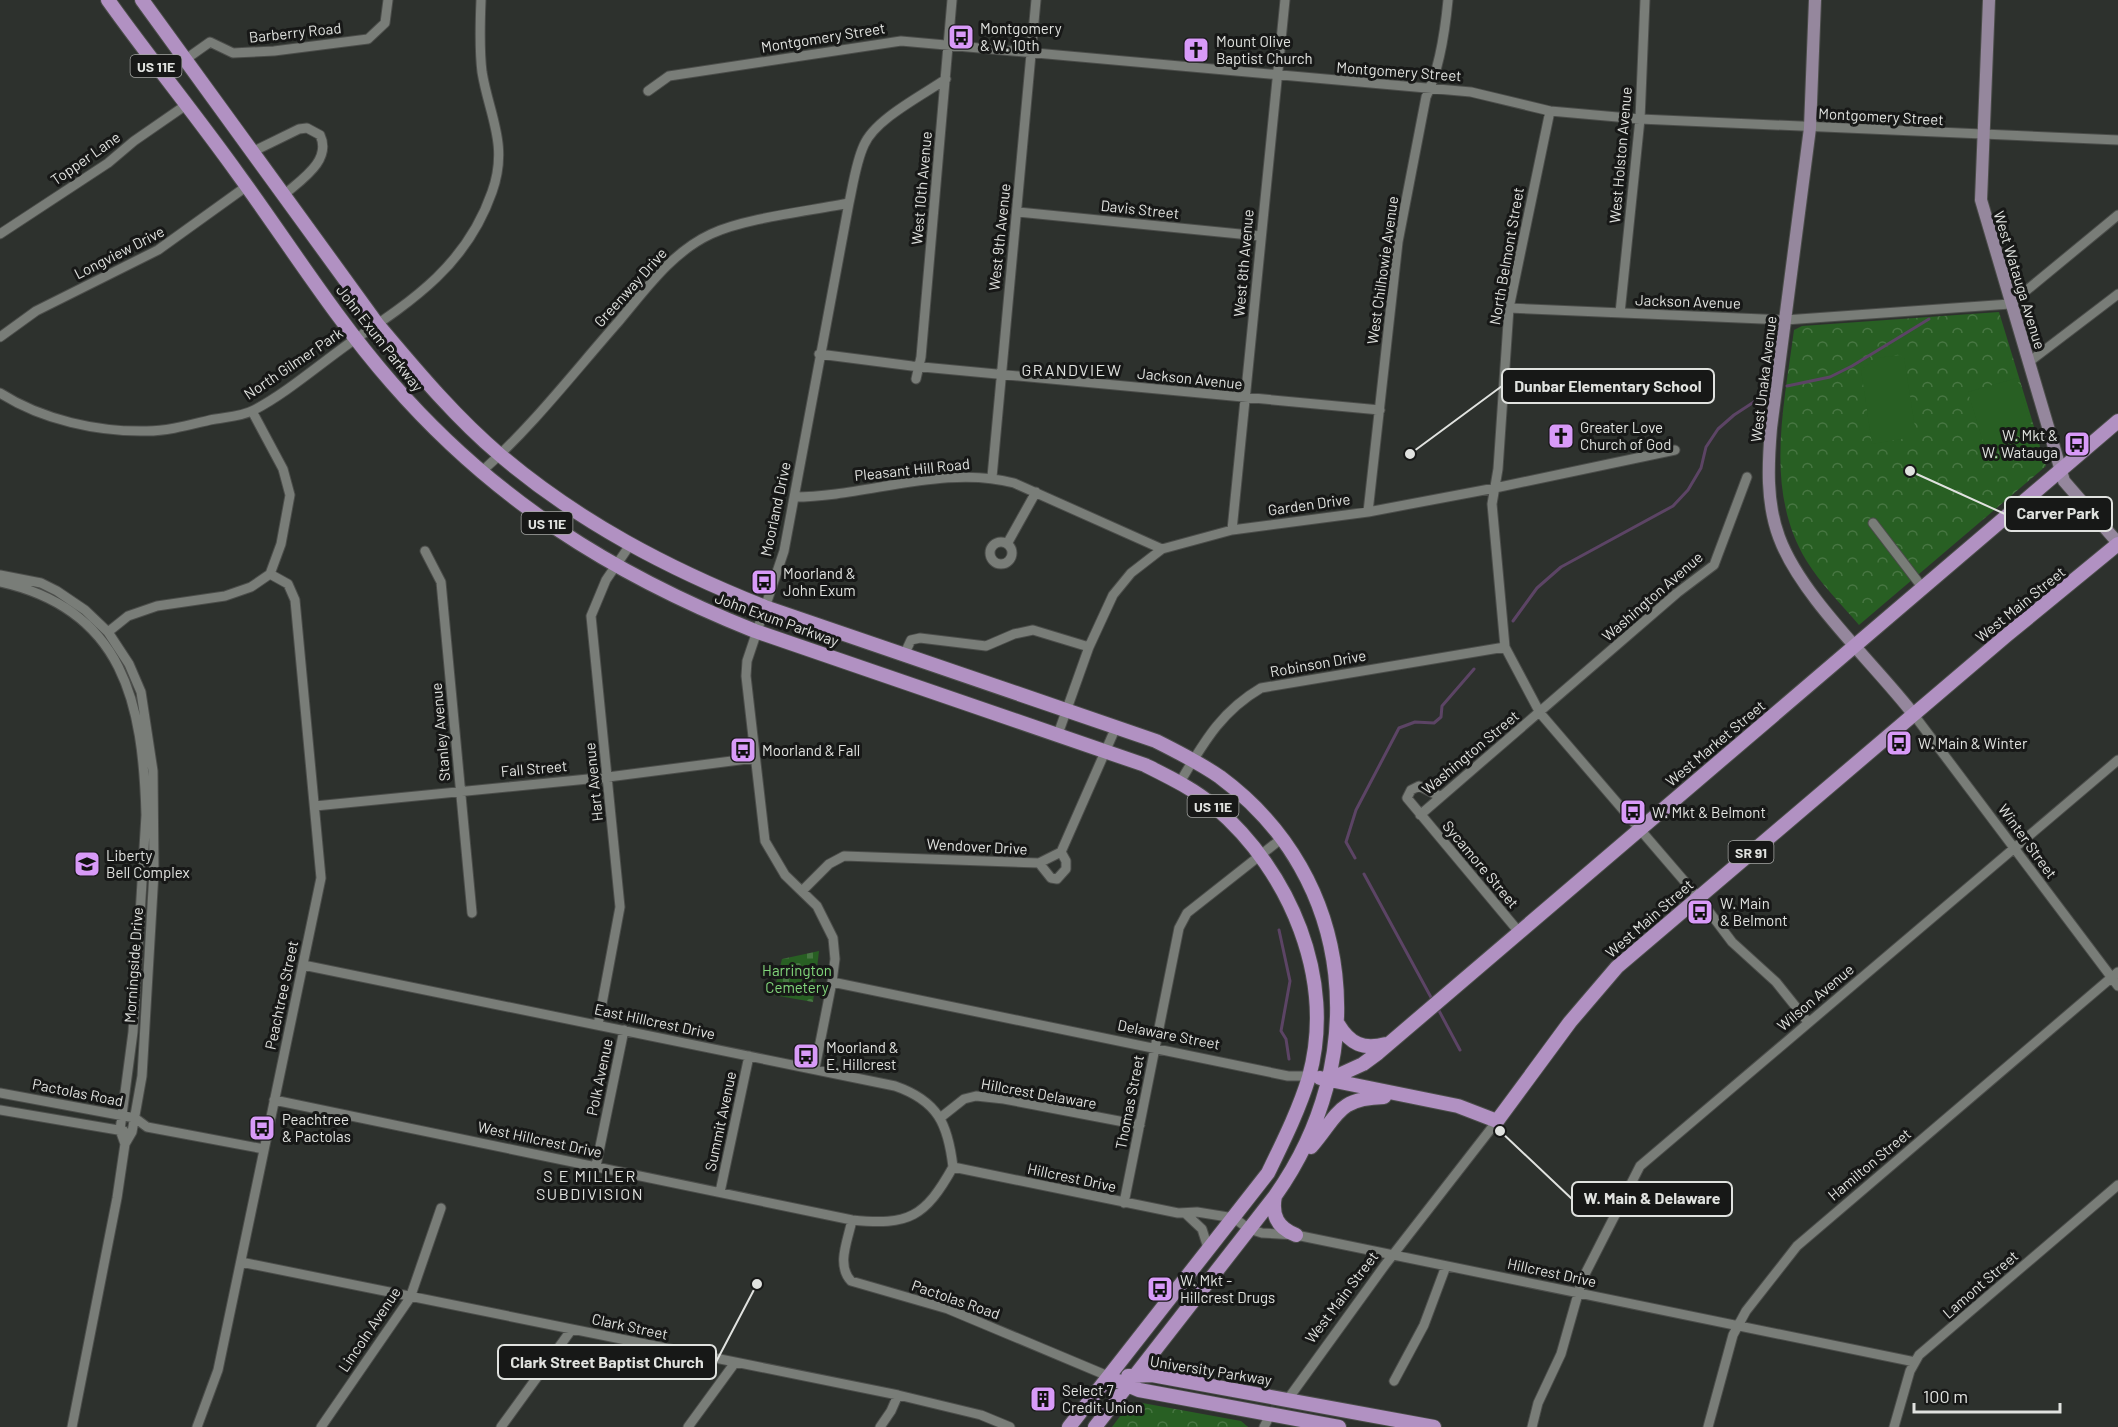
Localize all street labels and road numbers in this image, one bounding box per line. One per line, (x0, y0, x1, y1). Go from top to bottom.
street label: Barberry Road (248, 18, 342, 46)
street label: Montgomery Street (760, 18, 886, 56)
road number: US 11E (130, 55, 182, 77)
street label: Montgomery Street (1336, 58, 1462, 84)
street label: West Holston Avenue (1605, 86, 1635, 224)
street label: Montgomery Street (1818, 104, 1944, 128)
street label: Topper Lane (47, 127, 123, 189)
street label: West 10th Avenue (907, 130, 935, 246)
street label: West 9th Avenue (984, 182, 1014, 292)
street label: North Belmont Street (1485, 186, 1527, 326)
street label: West Chilhowie Avenue (1363, 195, 1401, 345)
street label: Davis Street (1100, 196, 1180, 222)
street label: West 8th Avenue (1229, 208, 1257, 318)
street label: West Watauga Avenue (1990, 209, 2050, 351)
street label: Longview Drive (71, 222, 167, 282)
street label: Greenway Drive (590, 244, 670, 330)
street label: John Exum Parkway (333, 281, 427, 395)
street label: Jackson Avenue (1635, 290, 1741, 312)
street label: West Unaka Avenue (1746, 315, 1780, 443)
street label: North Gilmer Park (240, 323, 346, 403)
street label: Jackson Avenue (1136, 364, 1244, 392)
street label: Pleasant Hill Road (853, 454, 971, 484)
street label: Moorland Drive (756, 460, 794, 558)
street label: Garden Drive (1267, 489, 1351, 519)
road number: US 11E (522, 512, 572, 534)
street label: Washington Avenue (1598, 547, 1706, 645)
street label: West Main Street (1972, 562, 2068, 646)
street label: John Exum Parkway (713, 588, 841, 650)
street label: Robinson Drive (1269, 646, 1367, 680)
street label: Stanley Avenue (427, 682, 453, 782)
street label: West Market Street (1662, 696, 1768, 790)
street label: Washington Street (1418, 706, 1522, 798)
street label: Hart Avenue (580, 742, 606, 822)
street label: Fall Street (500, 756, 568, 780)
road number: US 11E (1188, 795, 1238, 817)
street label: Winter Street (1995, 800, 2061, 882)
street label: Sycamore Street (1439, 817, 1523, 911)
street label: Wendover Drive (926, 834, 1028, 858)
road number: SR 91 (1728, 841, 1774, 863)
street label: West Main Street (1602, 875, 1696, 961)
street label: Morningside Drive (120, 907, 146, 1023)
street label: Peachtree Street (261, 939, 301, 1051)
street label: Wilson Avenue (1773, 960, 1857, 1034)
street label: East Hillcrest Drive (593, 999, 717, 1043)
street label: Delaware Street (1116, 1015, 1222, 1053)
street label: Polk Avenue (582, 1037, 616, 1117)
street label: Thomas Street (1111, 1053, 1147, 1151)
street label: Summit Avenue (701, 1069, 739, 1173)
street label: Pactolas Road (31, 1074, 125, 1110)
street label: Hillcrest Delaware (980, 1074, 1098, 1112)
street label: West Hillcrest Drive (476, 1117, 604, 1161)
street label: Hamilton Street (1824, 1124, 1914, 1204)
street label: Hillcrest Drive (1026, 1159, 1118, 1195)
street label: Lamont Street (1939, 1246, 2021, 1322)
street label: West Main Street (1301, 1248, 1381, 1346)
street label: Hillcrest Drive (1506, 1254, 1598, 1290)
street label: Pactolas Road (909, 1275, 1003, 1323)
street label: Lincoln Avenue (334, 1283, 404, 1375)
street label: Clark Street (590, 1309, 670, 1343)
street label: University Parkway (1149, 1351, 1273, 1389)

